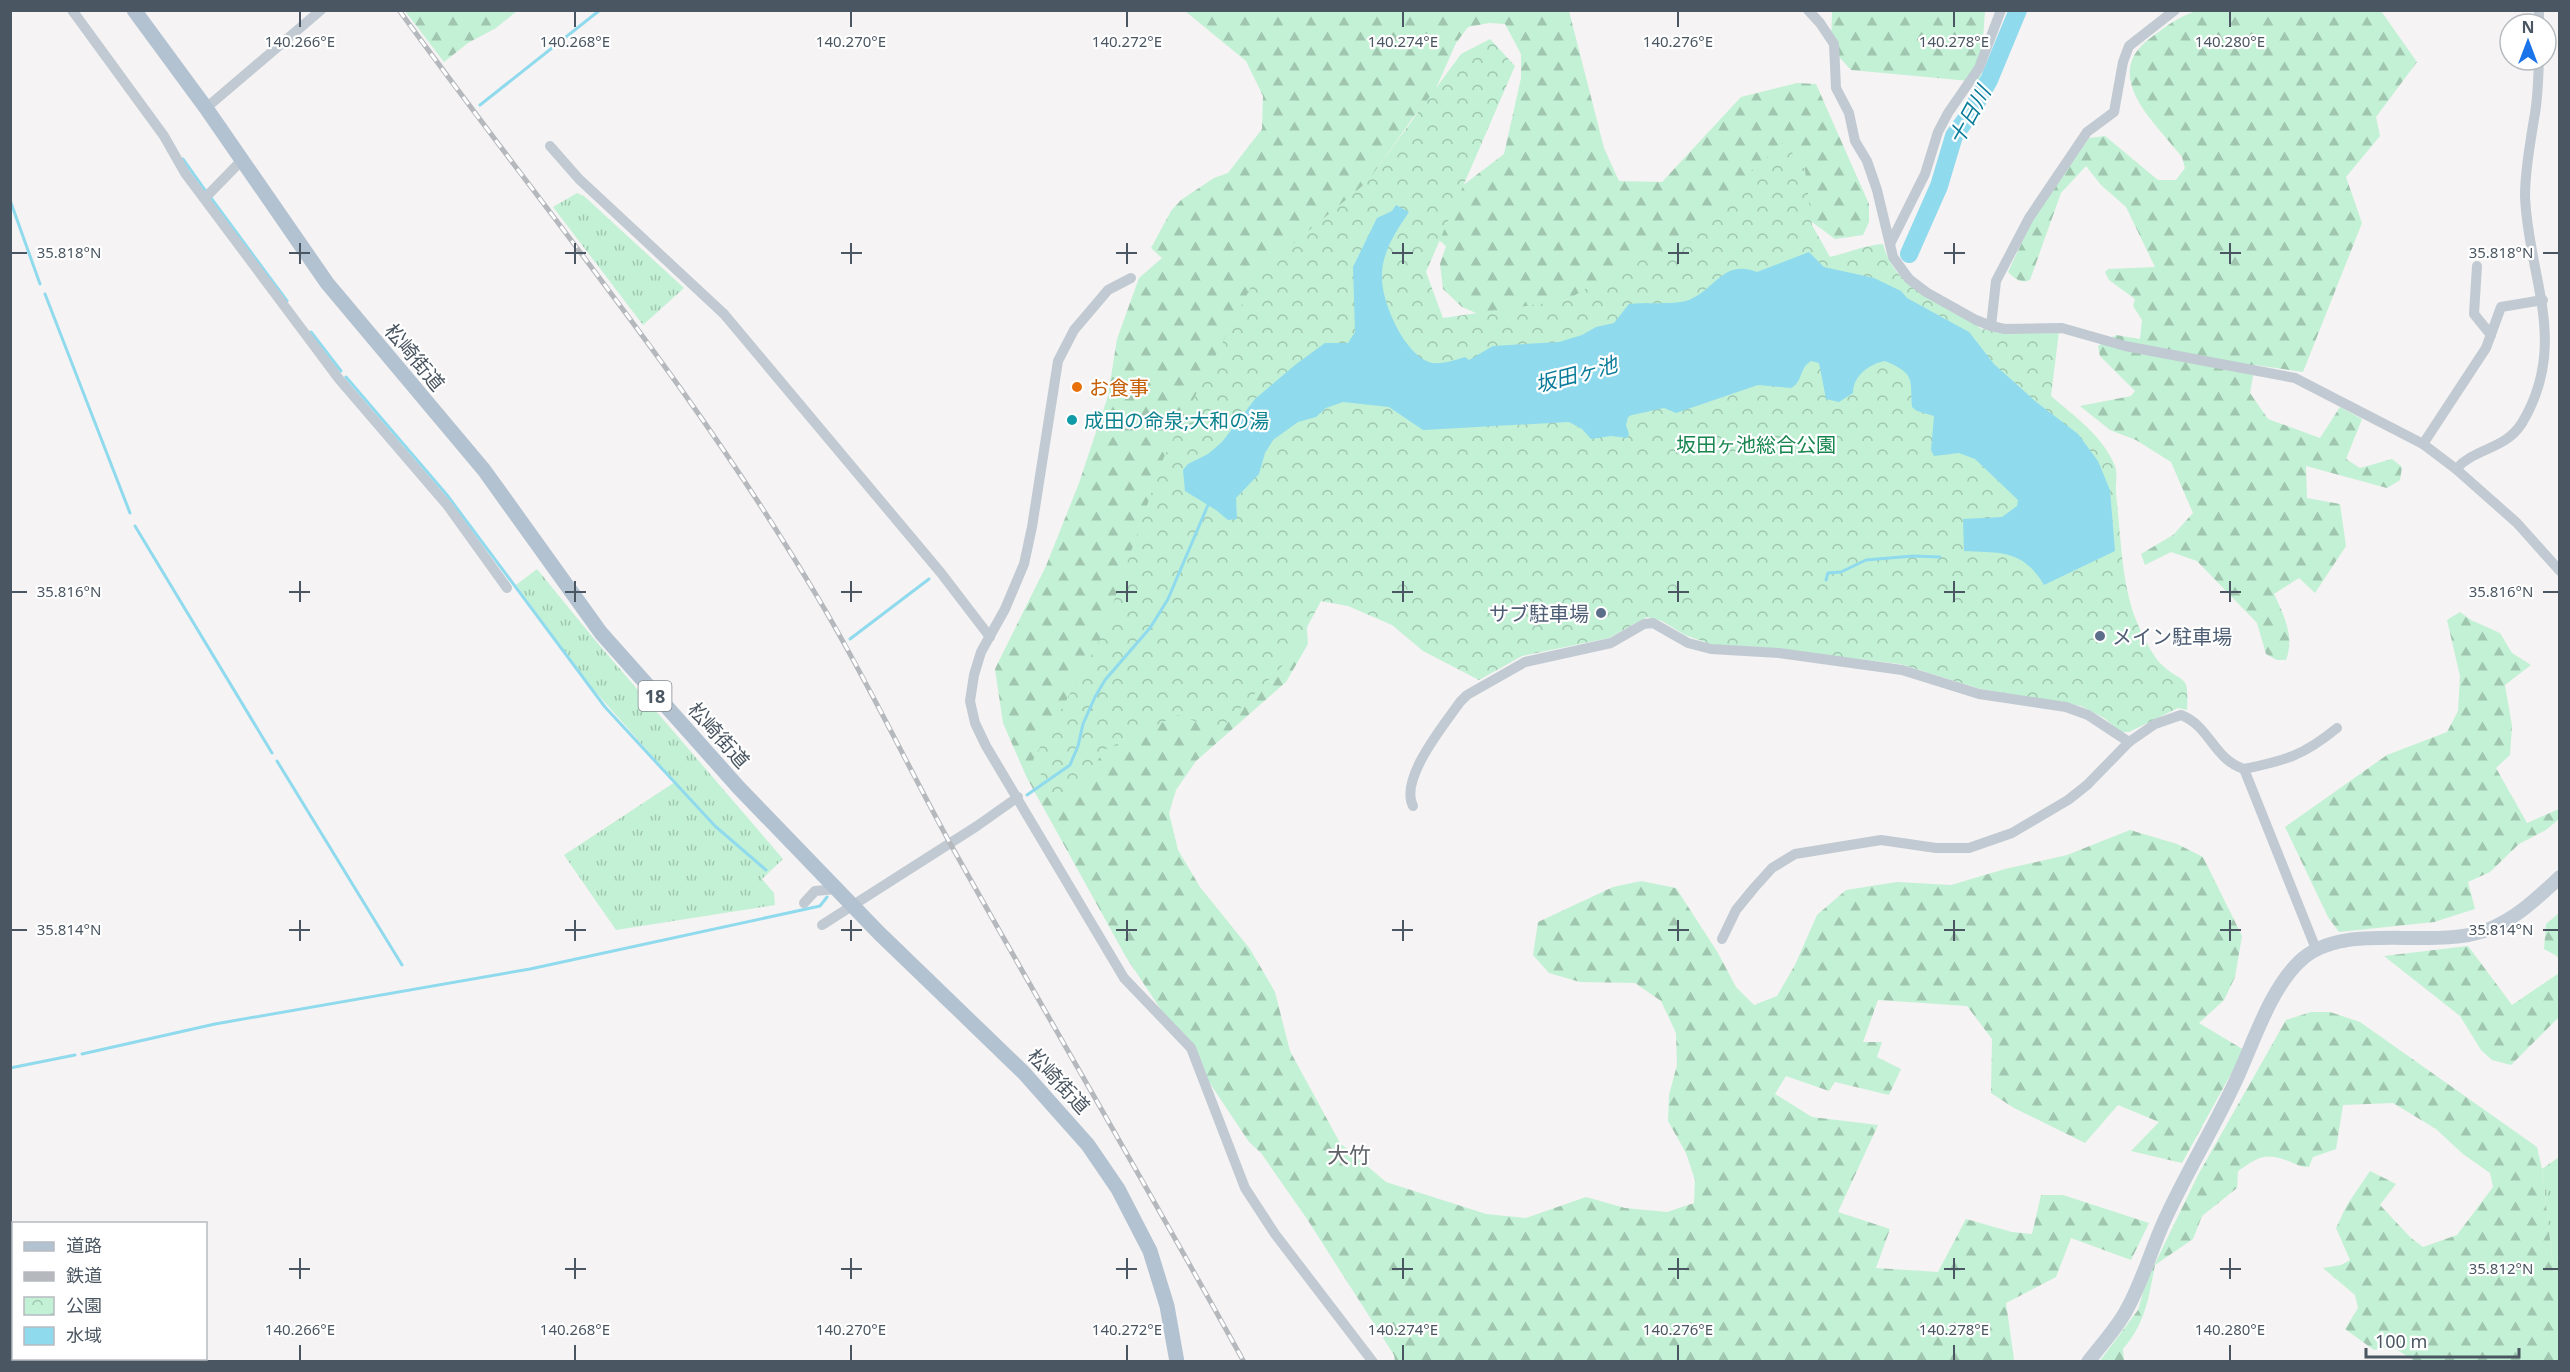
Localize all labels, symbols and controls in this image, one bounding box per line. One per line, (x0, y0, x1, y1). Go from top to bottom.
north arrow (2498, 12, 2558, 72)
text: N (2521, 16, 2535, 38)
text: 140.266°E (265, 31, 335, 51)
text: 140.268°E (540, 31, 610, 51)
text: 140.270°E (816, 31, 886, 51)
text: 140.272°E (1092, 31, 1162, 51)
text: 140.274°E (1368, 31, 1438, 51)
text: 140.276°E (1643, 31, 1713, 51)
text: 140.278°E (1919, 31, 1989, 51)
text: 140.280°E (2195, 31, 2265, 51)
water label: 十日川 (1941, 79, 1997, 149)
text: 35.818°N (37, 242, 101, 262)
text: 35.818°N (2469, 242, 2533, 262)
street label: 松崎街道 (379, 318, 451, 396)
water label: 坂田ヶ池 (1532, 349, 1622, 398)
place label: お食事 (1089, 374, 1149, 401)
marker: お食事 (1070, 380, 1084, 394)
place label: 成田の命泉;大和の湯 (1084, 407, 1269, 434)
marker: 成田の命泉;大和の湯 (1065, 413, 1079, 427)
park label: 坂田ヶ池総合公園 (1676, 431, 1836, 458)
text: 35.816°N (37, 581, 101, 601)
text: 35.816°N (2469, 581, 2533, 601)
place label: サブ駐車場 (1489, 600, 1589, 627)
marker: サブ駐車場 (1594, 606, 1608, 620)
place label: メイン駐車場 (2112, 623, 2232, 650)
marker: メイン駐車場 (2093, 629, 2107, 643)
road number: 18 (638, 681, 672, 711)
street label: 松崎街道 (682, 696, 756, 774)
text: 35.814°N (37, 919, 101, 939)
text: 35.814°N (2469, 919, 2533, 939)
street label: 松崎街道 (1022, 1043, 1096, 1119)
district label: 大竹 (1327, 1139, 1371, 1169)
legend (12, 1222, 207, 1360)
text: 道路 (66, 1233, 102, 1257)
text: 35.812°N (2469, 1258, 2533, 1278)
text: 鉄道 (66, 1263, 102, 1287)
text: 公園 (66, 1293, 102, 1317)
text: 140.266°E (265, 1319, 335, 1339)
text: 140.268°E (540, 1319, 610, 1339)
text: 140.270°E (816, 1319, 886, 1339)
text: 140.272°E (1092, 1319, 1162, 1339)
text: 140.274°E (1368, 1319, 1438, 1339)
text: 140.276°E (1643, 1319, 1713, 1339)
text: 140.278°E (1919, 1319, 1989, 1339)
text: 140.280°E (2195, 1319, 2265, 1339)
scale bar (2366, 1321, 2519, 1359)
text: 水域 (66, 1323, 102, 1347)
text: 100 m (2375, 1329, 2427, 1353)

